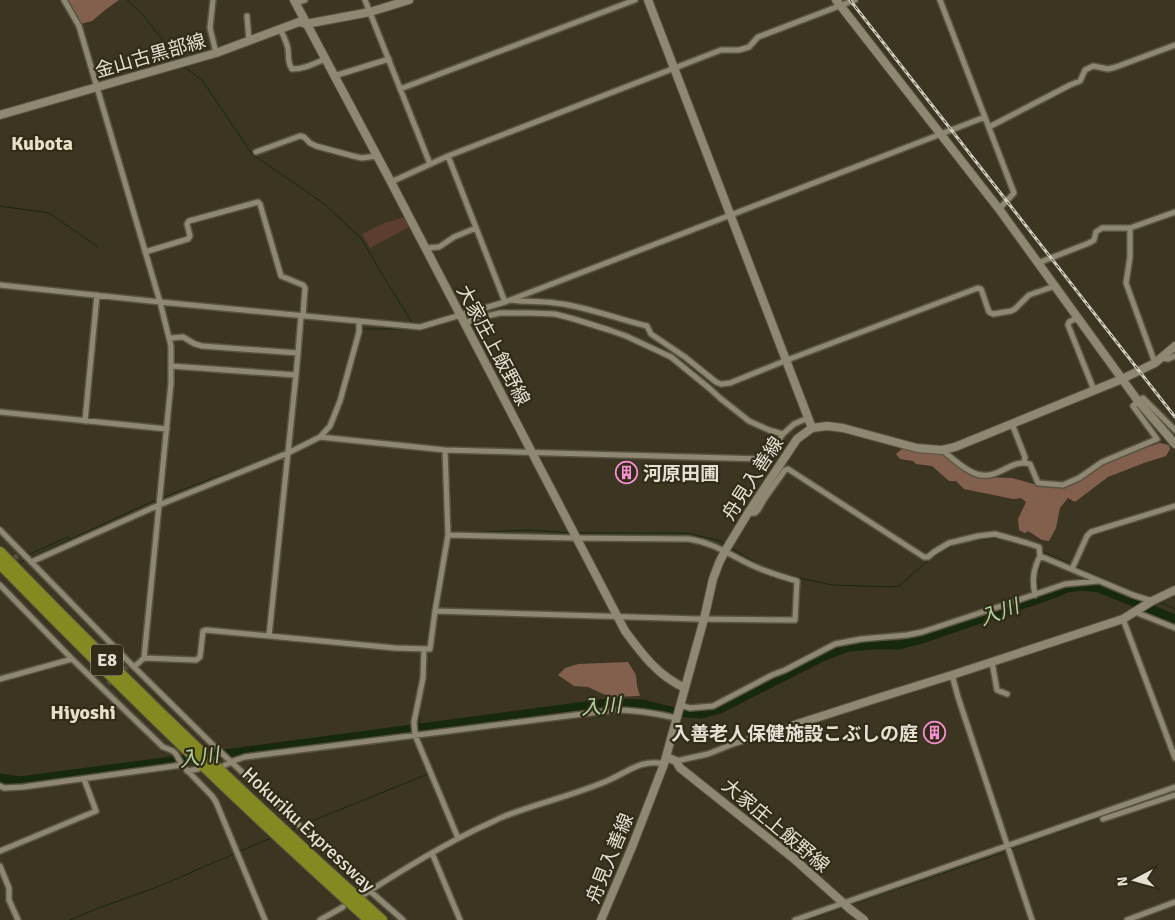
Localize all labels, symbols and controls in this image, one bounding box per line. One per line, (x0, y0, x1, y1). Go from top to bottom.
street label: 金山古黒部線 (92, 29, 208, 83)
district label: Kubota (11, 131, 73, 156)
street label: 大家庄上飯野線 (451, 281, 535, 410)
street label: 舟見入善線 (717, 432, 789, 525)
building icon: 河原田圃 (615, 461, 639, 485)
place label: 河原田圃 (643, 462, 719, 486)
water label: 入川 (976, 593, 1024, 631)
road number: E8 (91, 644, 123, 676)
water label: 入川 (580, 692, 624, 720)
district label: Hiyoshi (50, 700, 116, 725)
building icon: 入善老人保健施設こぶしの庭 (922, 721, 946, 745)
place label: 入善老人保健施設こぶしの庭 (671, 722, 918, 746)
water label: 入川 (178, 742, 223, 773)
street label: Hokuriku Expressway (237, 762, 380, 897)
street label: 大家庄上飯野線 (717, 774, 834, 878)
street label: 舟見入善線 (581, 810, 639, 907)
north arrow (1110, 855, 1160, 905)
text: N (1114, 876, 1132, 887)

